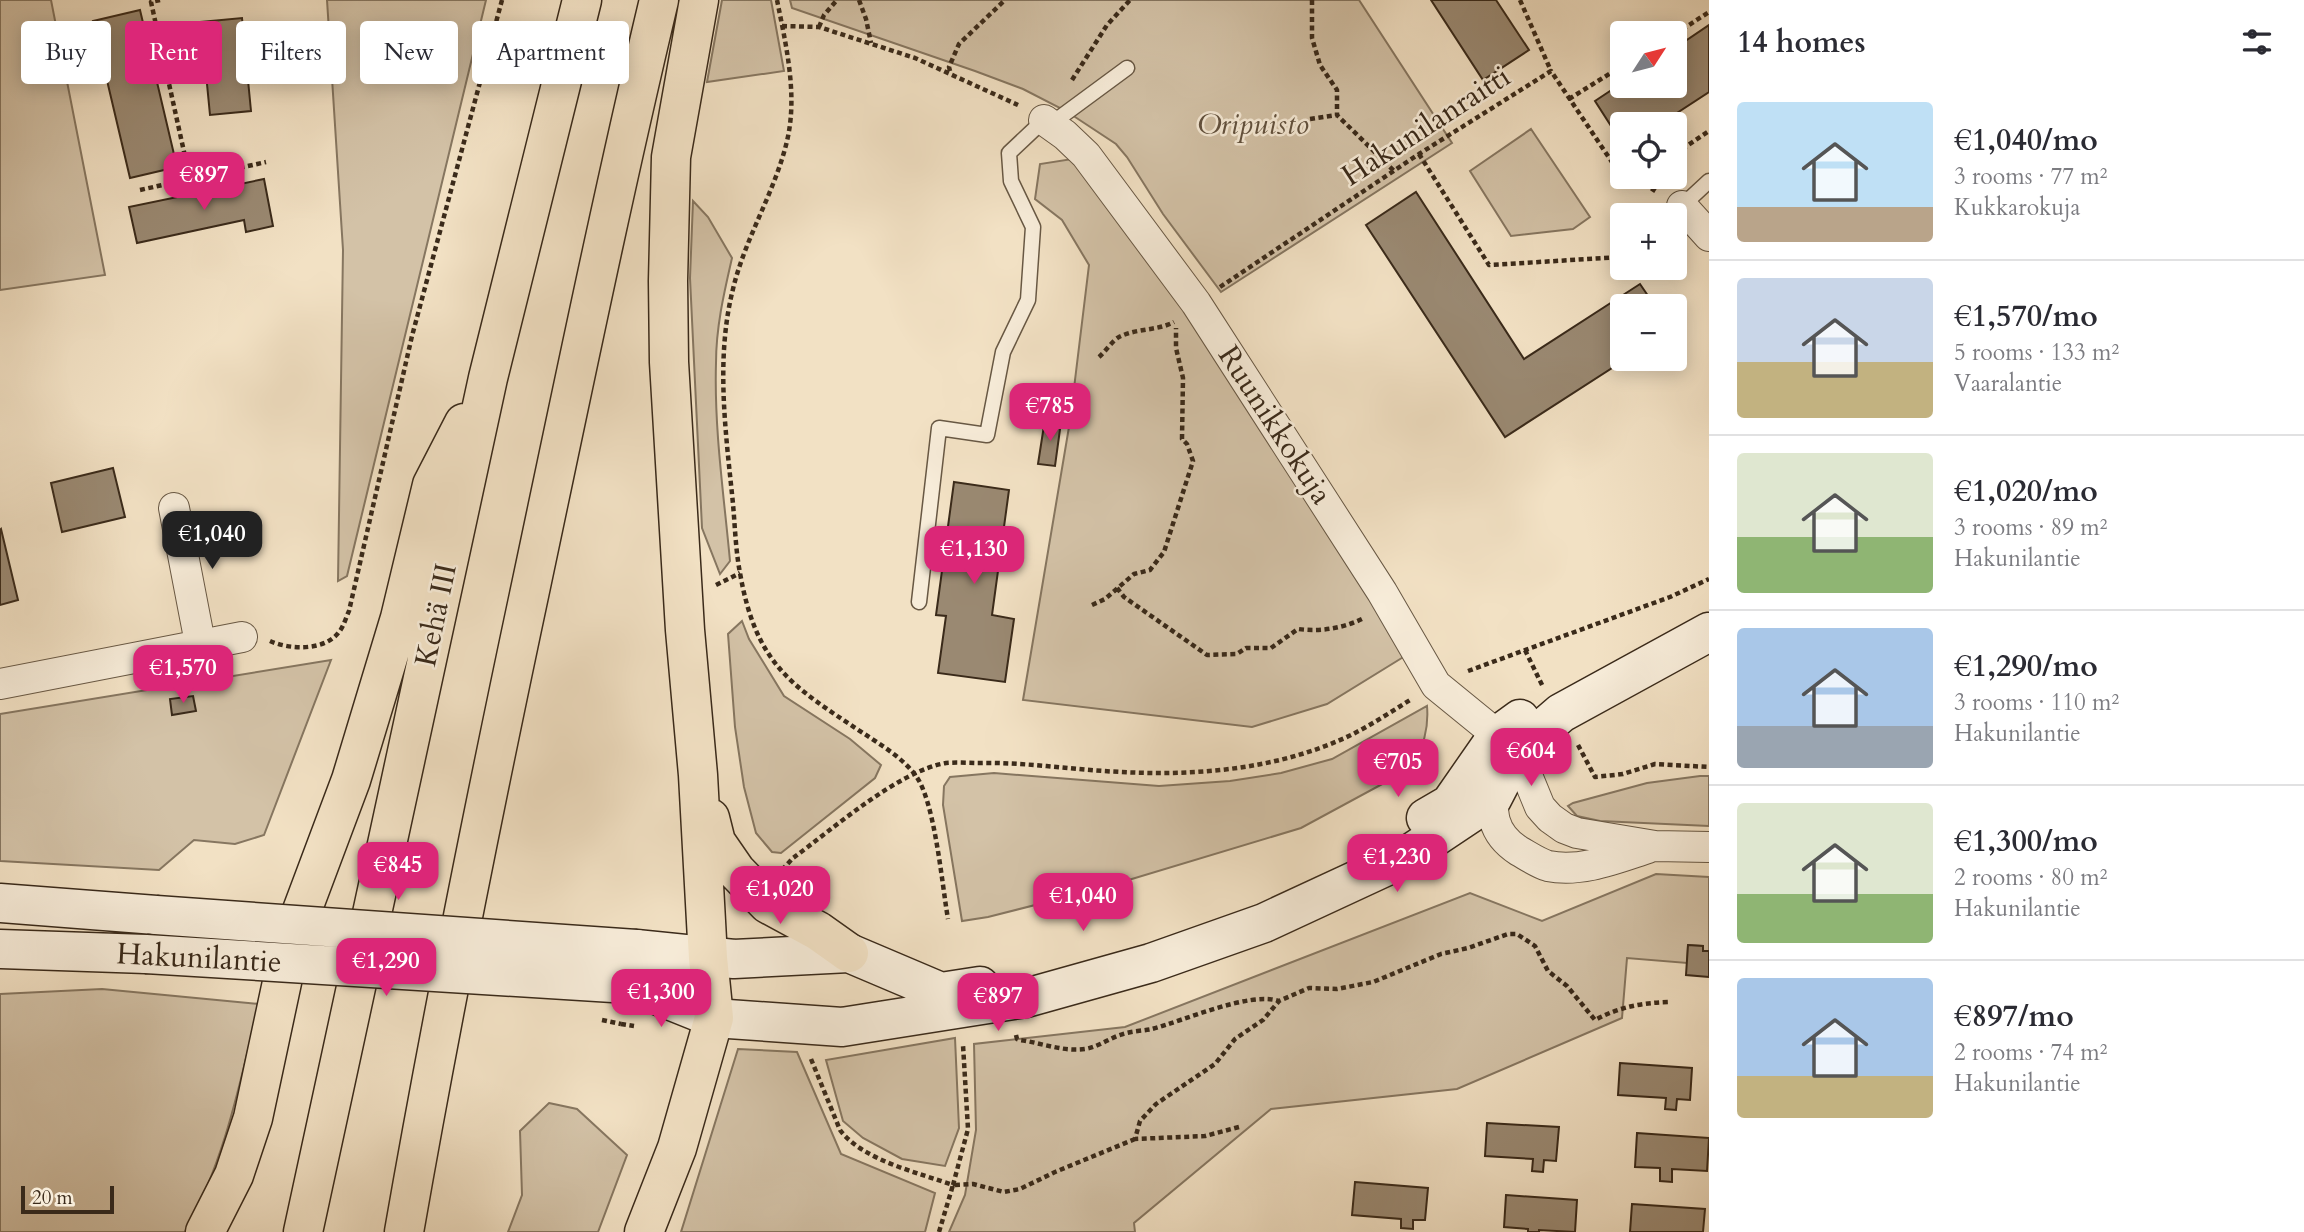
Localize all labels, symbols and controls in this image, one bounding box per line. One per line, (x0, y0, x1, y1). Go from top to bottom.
chip: Buy (21, 21, 111, 84)
chip: Rent (125, 21, 222, 84)
chip: Filters (236, 21, 346, 84)
chip: New (360, 21, 458, 84)
chip: Apartment (472, 21, 629, 84)
north arrow (1610, 21, 1687, 98)
map controls (1610, 21, 1687, 371)
text: 14 homes (1737, 22, 1866, 63)
icon: filters (2238, 23, 2276, 61)
street label: Hakunilanraitti (1334, 56, 1518, 196)
park label: Oripuisto (1197, 104, 1309, 145)
button: locate (1610, 112, 1687, 189)
text: €1,040/mo (1954, 120, 2098, 161)
icon: home (1793, 130, 1877, 214)
pin: €897 (163, 152, 245, 212)
text: €897 (179, 159, 229, 190)
text: 3 rooms · 77 m² (1954, 161, 2107, 192)
text: Kukkarokuja (1954, 192, 2080, 223)
button: + (1610, 203, 1687, 280)
button: − (1610, 294, 1687, 371)
text: €1,570/mo (1954, 296, 2098, 337)
icon: home (1793, 306, 1877, 390)
text: 5 rooms · 133 m² (1954, 337, 2119, 368)
street label: Ruunikkokuja (1208, 338, 1342, 512)
text: Vaaralantie (1954, 368, 2062, 399)
pin: €785 (1009, 384, 1091, 443)
text: €785 (1025, 390, 1075, 421)
text: €1,020/mo (1954, 471, 2098, 512)
icon: home (1793, 481, 1877, 565)
pin: €1,040 (155, 512, 269, 571)
text: 3 rooms · 89 m² (1954, 512, 2107, 543)
text: €1,040 (178, 518, 246, 549)
pin: €1,130 (917, 526, 1031, 586)
text: €1,130 (940, 533, 1008, 564)
text: Hakunilantie (1954, 543, 2081, 574)
street label: Kehä III (405, 560, 467, 670)
pin: €1,570 (126, 646, 240, 705)
text: €1,290/mo (1954, 646, 2098, 687)
text: €1,570 (149, 652, 217, 683)
icon: home (1793, 656, 1877, 740)
text: 3 rooms · 110 m² (1954, 687, 2119, 718)
text: Hakunilantie (1954, 718, 2081, 749)
pin: €604 (1490, 728, 1572, 788)
text: €604 (1506, 735, 1556, 766)
pin: €705 (1357, 740, 1439, 799)
text: €705 (1373, 746, 1423, 777)
text: €1,300/mo (1954, 821, 2098, 862)
icon: home (1793, 831, 1877, 915)
pin: €1,230 (1340, 834, 1454, 894)
text: €1,230 (1363, 841, 1431, 872)
pin: €845 (357, 842, 439, 902)
text: €845 (373, 849, 423, 880)
text: 2 rooms · 80 m² (1954, 862, 2107, 893)
pin: €1,020 (723, 866, 837, 926)
text: €1,020 (746, 873, 814, 904)
pin: €1,040 (1026, 874, 1140, 933)
text: €1,040 (1049, 880, 1117, 911)
text: Hakunilantie (1954, 893, 2081, 924)
street label: Hakunilantie (115, 933, 283, 983)
pin: €1,290 (329, 939, 443, 998)
text: €1,290 (352, 945, 420, 976)
pin: €1,300 (604, 970, 718, 1029)
pin: €897 (957, 974, 1039, 1033)
text: €1,300 (627, 976, 695, 1007)
text: €897 (973, 980, 1023, 1011)
text: €897/mo (1954, 996, 2074, 1037)
icon: home (1793, 1006, 1877, 1090)
text: 2 rooms · 74 m² (1954, 1037, 2107, 1068)
text: Hakunilantie (1954, 1068, 2081, 1099)
scale bar (21, 1183, 114, 1215)
text: 20 m (32, 1185, 73, 1211)

